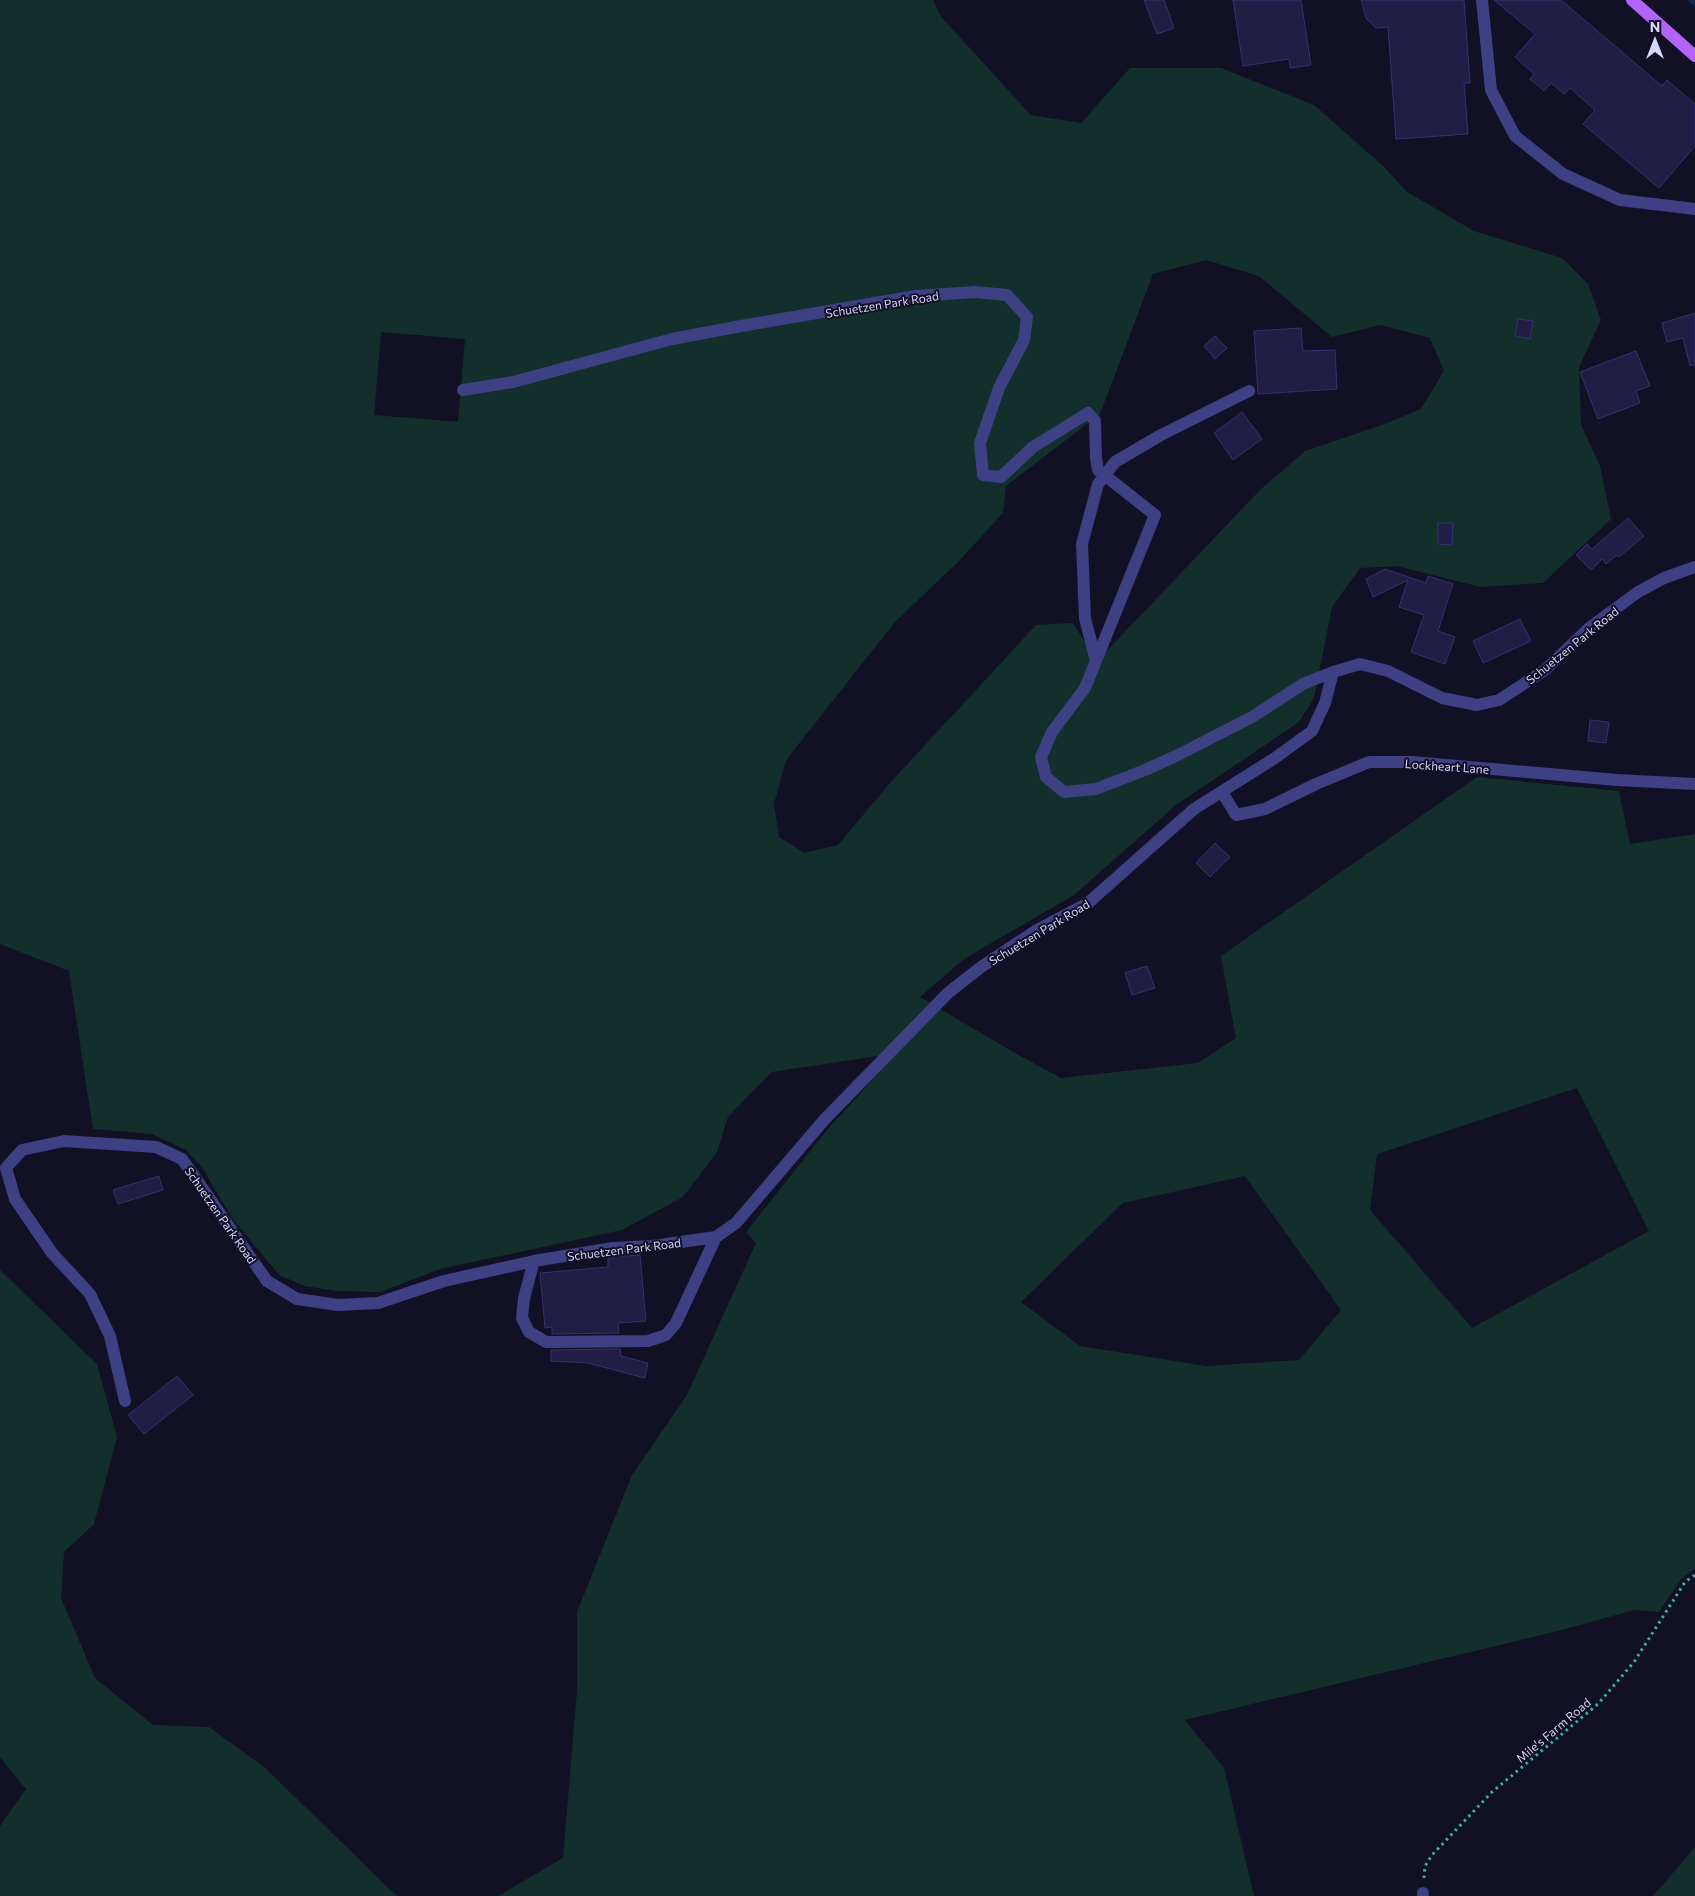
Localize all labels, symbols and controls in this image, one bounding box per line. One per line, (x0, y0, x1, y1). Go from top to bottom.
north arrow (1630, 15, 1680, 65)
text: N (1650, 18, 1660, 35)
street label: Schuetzen Park Road (824, 288, 940, 320)
street label: Schuetzen Park Road (1523, 603, 1621, 686)
street label: Lockheart Lane (1404, 756, 1490, 776)
street label: Schuetzen Park Road (986, 896, 1092, 968)
street label: Schuetzen Park Road (182, 1164, 260, 1266)
street label: Schuetzen Park Road (566, 1235, 682, 1263)
street label: Mile's Farm Road (1513, 1695, 1593, 1765)

